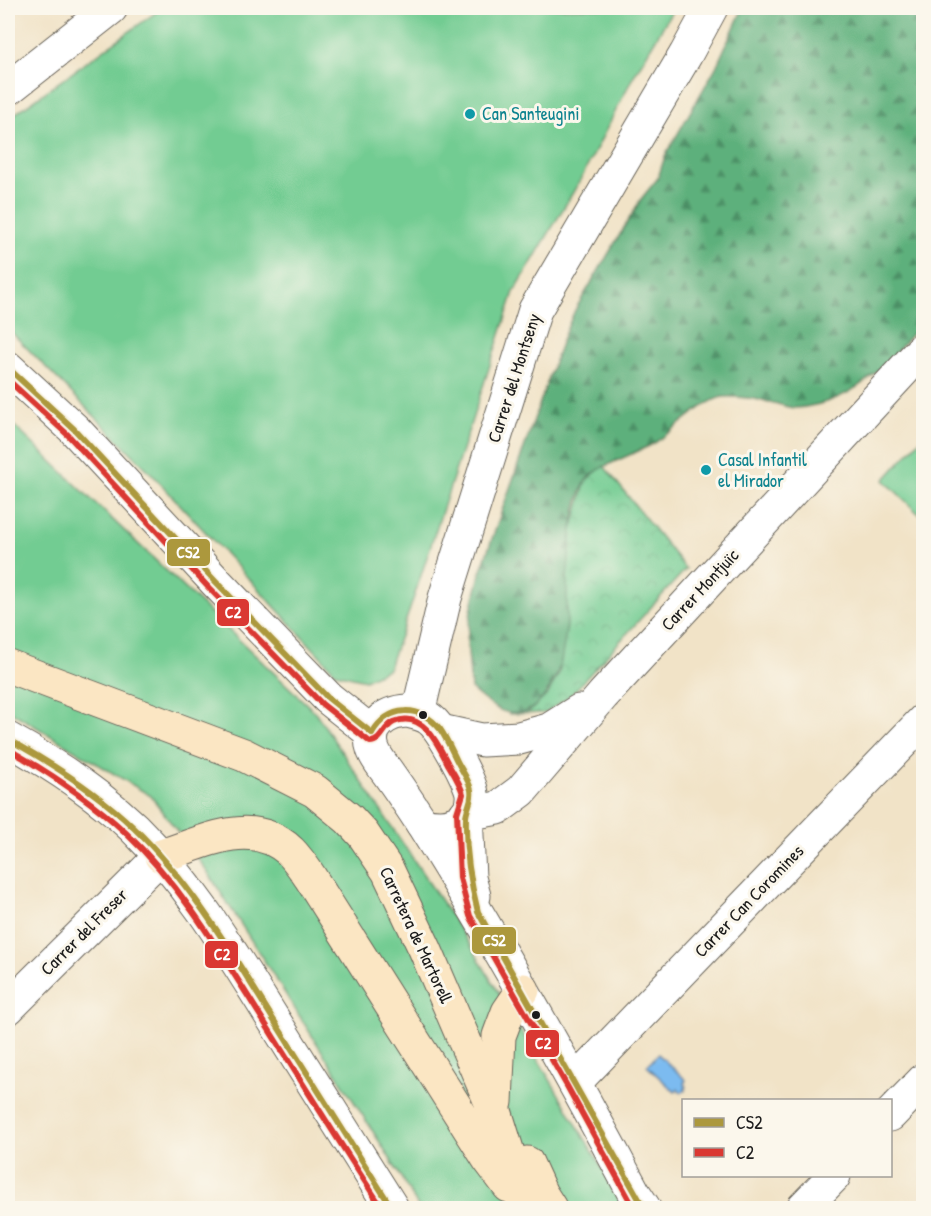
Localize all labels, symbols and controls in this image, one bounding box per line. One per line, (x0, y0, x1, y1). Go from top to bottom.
place label: Can Santeugini (482, 101, 579, 126)
marker: Can Santeugini (463, 107, 477, 121)
street label: Carrer del Montseny (481, 310, 546, 446)
place label: Casal Infantil el Mirador (718, 447, 807, 493)
marker: Casal Infantil el Mirador (699, 463, 713, 477)
line badge: CS2 (166, 538, 211, 567)
text: CS2 (176, 541, 200, 563)
street label: Carrer Montjuïc (655, 543, 744, 636)
line badge: C2 (216, 598, 250, 627)
text: C2 (225, 601, 242, 623)
unlabelled marker (417, 709, 429, 721)
street label: Carrer Can Coromines (688, 839, 809, 963)
street label: Carretera de Martorell (374, 863, 459, 1007)
street label: Carrer del Freser (35, 882, 133, 981)
line badge: CS2 (471, 926, 517, 955)
text: CS2 (482, 929, 506, 951)
line badge: C2 (204, 940, 239, 969)
text: C2 (214, 943, 231, 965)
unlabelled marker (530, 1009, 542, 1021)
line badge: C2 (525, 1029, 560, 1058)
text: C2 (535, 1032, 552, 1054)
legend (682, 1099, 892, 1177)
text: CS2 (736, 1110, 763, 1135)
text: C2 (736, 1140, 755, 1165)

